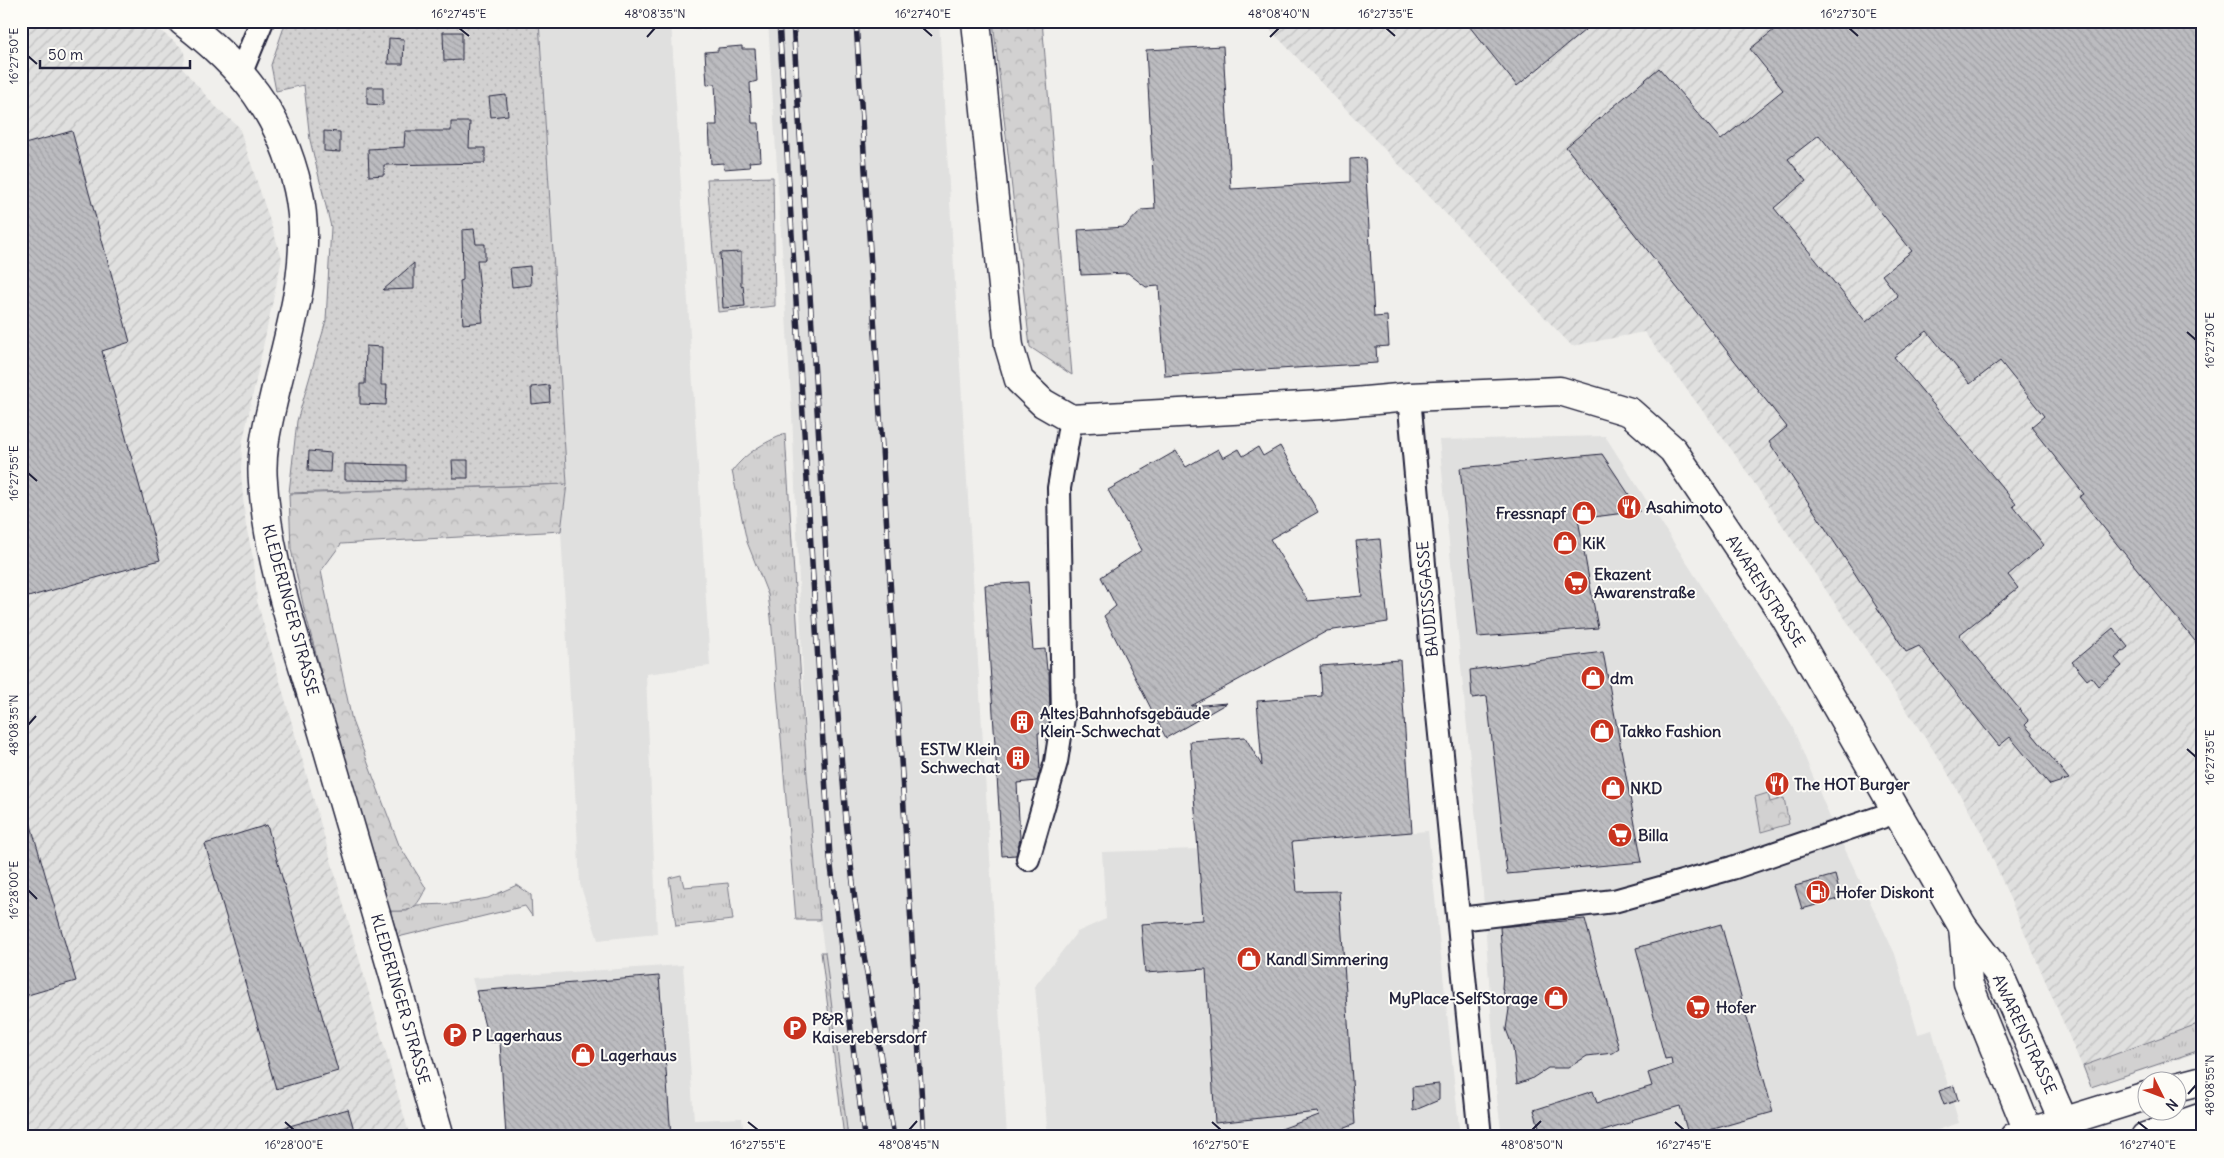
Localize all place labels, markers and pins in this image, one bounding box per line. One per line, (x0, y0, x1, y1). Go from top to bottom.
restaurant icon: Asahimoto (1616, 494, 1642, 520)
place label: Asahimoto (1646, 497, 1723, 517)
shop icon: Fressnapf (1571, 500, 1597, 526)
place label: Fressnapf (1496, 503, 1567, 524)
shop icon: KiK (1552, 530, 1578, 556)
place label: KiK (1582, 533, 1605, 553)
place label: Ekazent Awarenstraße (1594, 564, 1696, 602)
supermarket icon: Ekazent Awarenstraße (1563, 570, 1589, 596)
shop icon: dm (1580, 665, 1606, 691)
place label: dm (1610, 668, 1633, 688)
place label: Altes Bahnhofsgebäude Klein-Schwechat (1040, 703, 1211, 741)
building icon: Altes Bahnhofsgebäude Klein-Schwechat (1009, 709, 1035, 735)
shop icon: Takko Fashion (1589, 718, 1615, 744)
place label: Takko Fashion (1620, 721, 1721, 741)
place label: ESTW Klein Schwechat (920, 739, 1001, 777)
building icon: ESTW Klein Schwechat (1005, 745, 1031, 771)
restaurant icon: The HOT Burger (1764, 771, 1790, 797)
place label: The HOT Burger (1794, 774, 1910, 795)
shop icon: NKD (1600, 775, 1626, 801)
place label: NKD (1630, 778, 1662, 798)
supermarket icon: Billa (1607, 822, 1633, 848)
place label: Billa (1638, 825, 1668, 845)
fuel station icon: Hofer Diskont (1805, 879, 1831, 905)
place label: Hofer Diskont (1836, 882, 1935, 902)
shop icon: Kandl Simmering (1236, 946, 1262, 972)
place label: Kandl Simmering (1266, 949, 1389, 970)
shop icon: MyPlace-SelfStorage (1543, 985, 1569, 1011)
place label: MyPlace-SelfStorage (1389, 988, 1538, 1009)
supermarket icon: Hofer (1685, 994, 1711, 1020)
place label: Hofer (1716, 997, 1757, 1017)
place label: P&R Kaiserebersdorf (812, 1009, 927, 1047)
parking icon: P&R Kaiserebersdorf (782, 1015, 808, 1041)
parking icon: P Lagerhaus (442, 1022, 468, 1048)
place label: P Lagerhaus (472, 1025, 562, 1046)
shop icon: Lagerhaus (570, 1042, 596, 1068)
place label: Lagerhaus (600, 1045, 677, 1066)

